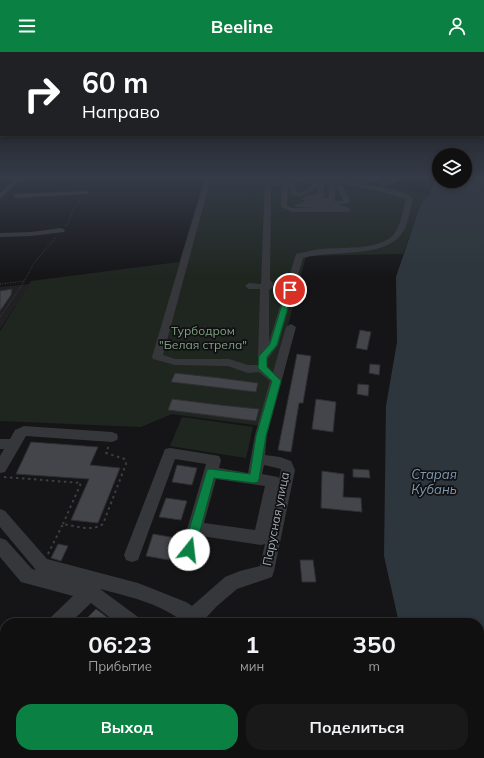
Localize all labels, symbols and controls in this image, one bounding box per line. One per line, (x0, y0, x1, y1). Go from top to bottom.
icon: menu (16, 15, 38, 37)
text: Beeline (211, 15, 273, 38)
icon: person (446, 15, 468, 37)
text: 60 m (82, 65, 148, 100)
icon: right (16, 68, 68, 120)
text: Направо (82, 100, 160, 123)
map controls (432, 148, 472, 188)
button: layers (432, 148, 472, 188)
pin (273, 273, 307, 307)
icon: arrive (279, 279, 301, 301)
park label: Турбодром "Белая стрела" (159, 323, 247, 352)
water label: Старая Кубань (411, 466, 457, 497)
street label: Парусная улица (259, 471, 292, 567)
position arrow (168, 529, 210, 571)
text: 06:23 (88, 629, 152, 659)
text: 1 (245, 629, 259, 659)
text: 350 (353, 629, 396, 659)
text: Прибытие (88, 658, 152, 674)
text: мин (240, 658, 264, 674)
text: m (368, 658, 380, 674)
button: Выход (16, 704, 238, 750)
button: Поделиться (246, 704, 468, 750)

